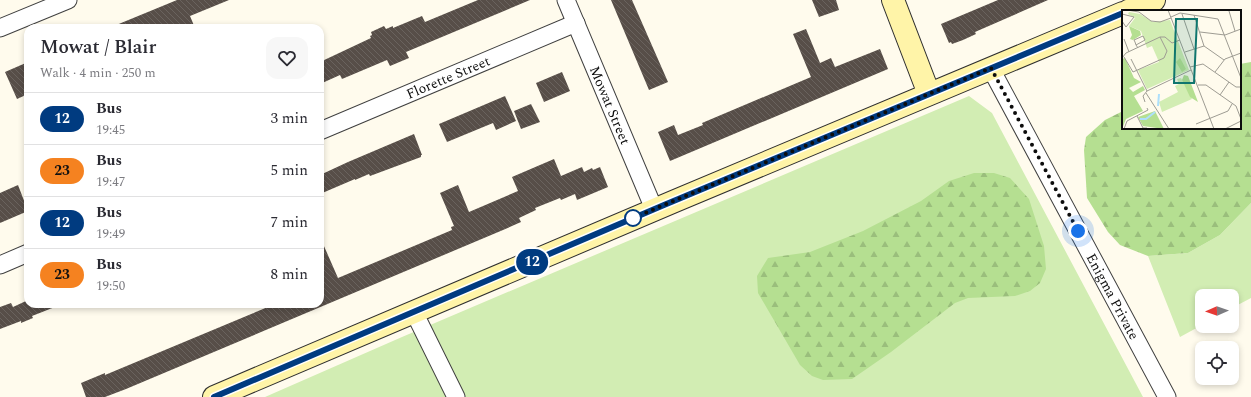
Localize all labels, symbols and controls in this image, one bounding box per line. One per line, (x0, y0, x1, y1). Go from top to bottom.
inset map (1122, 10, 1241, 129)
text: Mowat / Blair (40, 33, 156, 62)
button: heart (266, 37, 308, 79)
street label: Florette Street (403, 50, 493, 104)
street label: Mowat Street (584, 62, 636, 148)
text: Walk · 4 min · 250 m (40, 63, 156, 83)
text: Bus (96, 97, 122, 120)
text: 3 min (270, 107, 308, 130)
text: 12 (54, 108, 70, 129)
text: 19:45 (96, 120, 125, 140)
text: Bus (96, 149, 122, 172)
text: 5 min (270, 159, 308, 182)
text: 23 (54, 160, 70, 181)
text: 19:47 (96, 172, 125, 192)
text: Bus (96, 201, 122, 224)
unlabelled marker (624, 209, 642, 227)
text: 7 min (270, 211, 308, 234)
text: 12 (54, 212, 70, 233)
your location (1068, 221, 1088, 241)
text: 19:49 (96, 224, 125, 244)
line badge: 12 (514, 249, 550, 275)
street label: Enigma Private (1081, 249, 1145, 344)
text: 12 (524, 251, 540, 272)
text: Bus (96, 253, 122, 276)
text: 8 min (270, 263, 308, 286)
text: 23 (54, 264, 70, 285)
text: 19:50 (96, 276, 125, 296)
north arrow (1195, 289, 1239, 333)
map controls (1195, 289, 1239, 385)
button: locate (1195, 341, 1239, 385)

